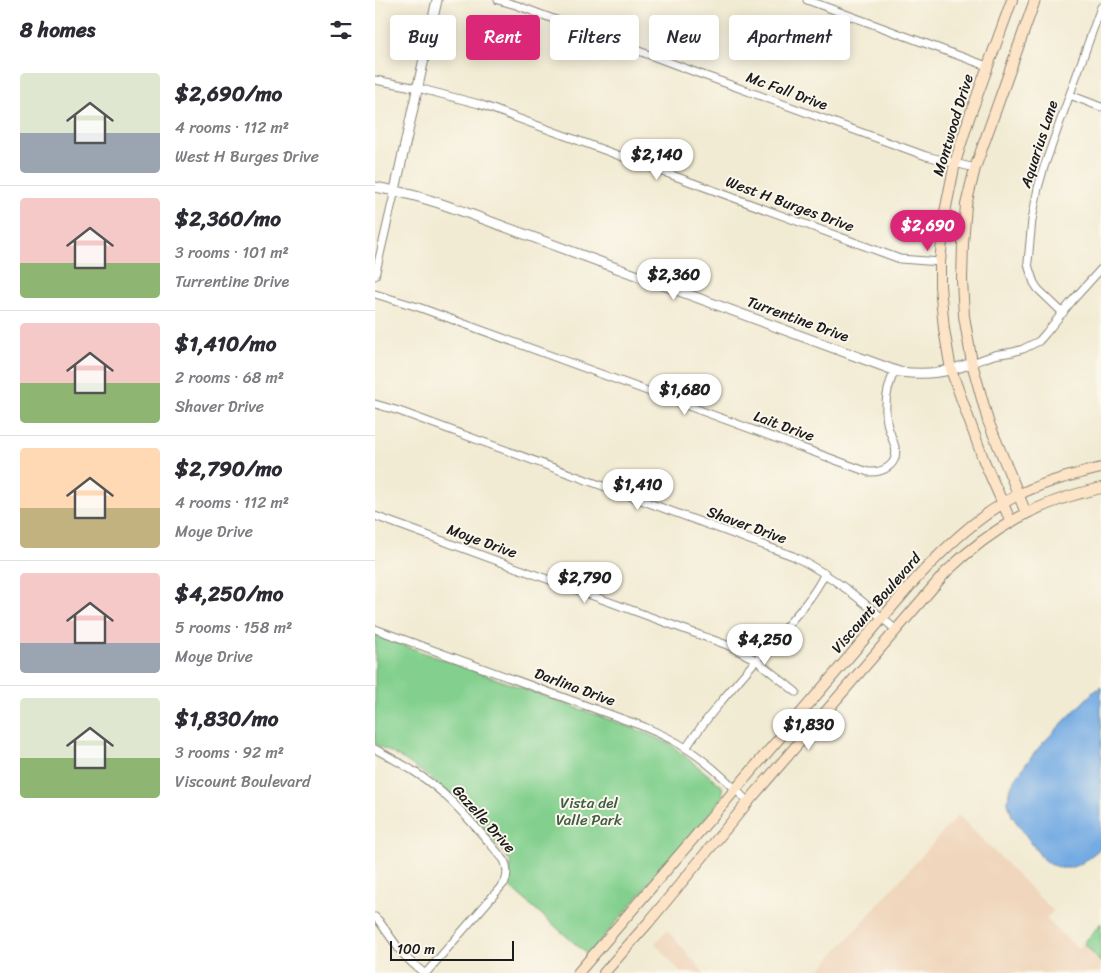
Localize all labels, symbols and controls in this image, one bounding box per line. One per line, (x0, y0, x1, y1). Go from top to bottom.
text: 8 homes (20, 11, 95, 49)
chip: Buy (390, 15, 456, 60)
chip: Rent (466, 15, 540, 60)
chip: Filters (550, 15, 639, 60)
chip: New (649, 15, 719, 60)
chip: Apartment (729, 15, 850, 60)
icon: filters (327, 16, 355, 44)
street label: Mc Fall Drive (742, 64, 832, 118)
street label: Montwood Drive (925, 70, 981, 179)
text: $2,690/mo (175, 75, 282, 113)
icon: home (60, 93, 120, 153)
street label: Aquarius Lane (1012, 97, 1065, 192)
text: 4 rooms · 112 m² (175, 113, 289, 142)
pin: $2,140 (616, 138, 698, 181)
text: $2,140 (631, 140, 683, 169)
text: West H Burges Drive (175, 142, 319, 171)
street label: West H Burges Drive (722, 169, 858, 239)
text: $2,360/mo (175, 200, 281, 238)
pin: $2,690 (887, 210, 969, 252)
text: $2,690 (901, 211, 955, 240)
icon: home (60, 218, 120, 278)
text: 3 rooms · 101 m² (175, 238, 289, 267)
pin: $2,360 (633, 258, 715, 301)
text: $2,360 (648, 260, 700, 289)
text: Turrentine Drive (175, 267, 289, 296)
street label: Turrentine Drive (743, 288, 853, 350)
text: $1,410/mo (175, 325, 276, 363)
icon: home (60, 343, 120, 403)
text: 2 rooms · 68 m² (175, 363, 284, 392)
pin: $1,680 (644, 374, 726, 416)
text: $1,680 (660, 375, 710, 404)
text: Shaver Drive (175, 392, 264, 421)
street label: Lait Drive (750, 403, 818, 449)
text: $2,790/mo (175, 450, 282, 488)
icon: home (60, 468, 120, 528)
pin: $1,410 (597, 468, 679, 511)
text: $1,410 (614, 470, 662, 499)
text: 4 rooms · 112 m² (175, 488, 289, 517)
street label: Shaver Drive (703, 499, 791, 552)
street label: Moye Drive (443, 516, 521, 566)
text: Moye Drive (175, 517, 253, 546)
street label: Viscount Boulevard (825, 546, 928, 659)
pin: $2,790 (544, 562, 626, 604)
text: $2,790 (558, 563, 612, 592)
text: $4,250/mo (175, 575, 283, 613)
icon: home (60, 593, 120, 653)
text: 5 rooms · 158 m² (175, 613, 292, 642)
pin: $4,250 (724, 624, 806, 666)
text: $4,250 (738, 625, 792, 654)
text: Moye Drive (175, 642, 253, 671)
street label: Darlina Drive (531, 660, 619, 714)
text: $1,830/mo (175, 700, 278, 738)
pin: $1,830 (768, 708, 850, 751)
text: $1,830 (784, 710, 834, 739)
icon: home (60, 718, 120, 778)
text: 3 rooms · 92 m² (175, 738, 284, 767)
text: Viscount Boulevard (175, 767, 310, 796)
street label: Gazelle Drive (446, 779, 522, 860)
park label: Vista del Valle Park (556, 790, 623, 833)
text: 100 m (397, 937, 435, 962)
scale bar (390, 938, 514, 961)

